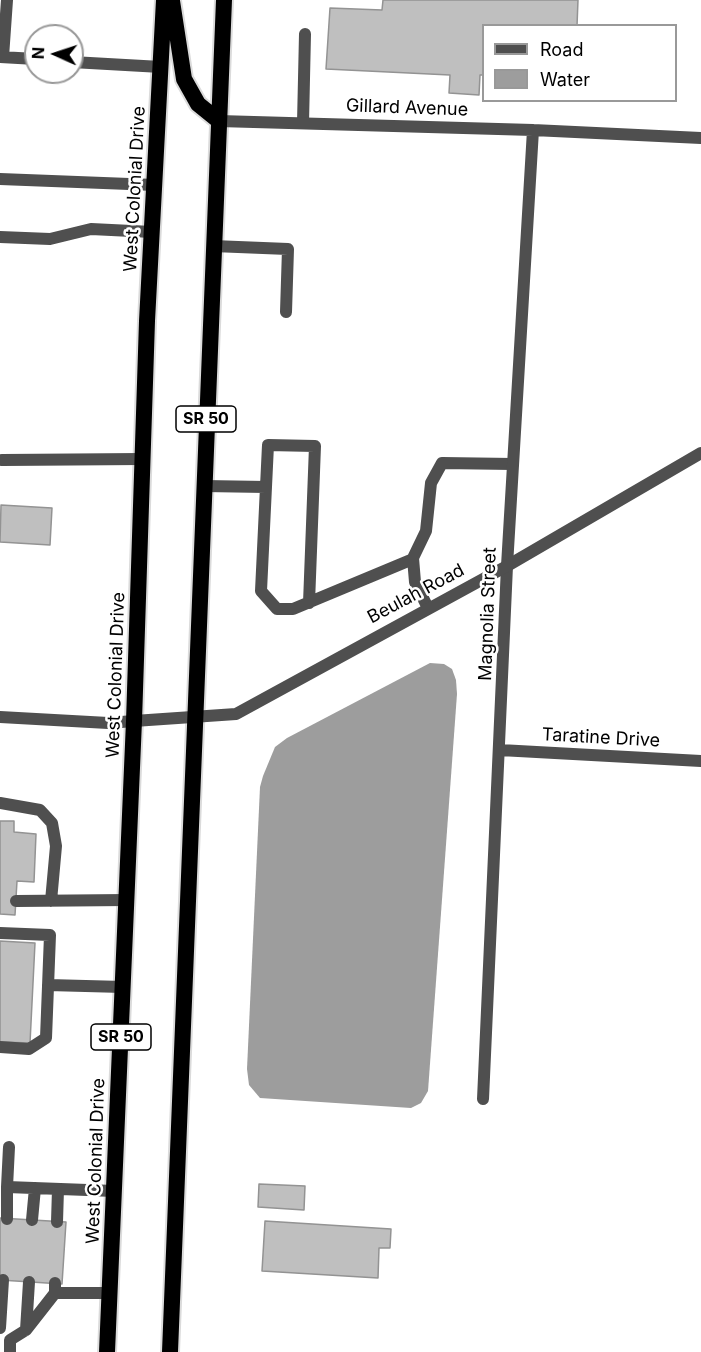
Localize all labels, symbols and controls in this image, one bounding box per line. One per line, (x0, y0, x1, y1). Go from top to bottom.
north arrow (24, 24, 84, 84)
legend (482, 24, 677, 102)
text: Road (540, 39, 583, 60)
text: N (28, 47, 48, 60)
text: Water (540, 69, 590, 90)
street label: Gillard Avenue (345, 95, 469, 121)
street label: West Colonial Drive (120, 106, 150, 272)
road number: SR 50 (176, 406, 236, 432)
street label: Magnolia Street (475, 547, 501, 681)
street label: Beulah Road (364, 559, 468, 629)
street label: West Colonial Drive (102, 592, 130, 758)
street label: Taratine Drive (541, 724, 661, 752)
road number: SR 50 (91, 1024, 151, 1050)
street label: West Colonial Drive (82, 1078, 110, 1244)

